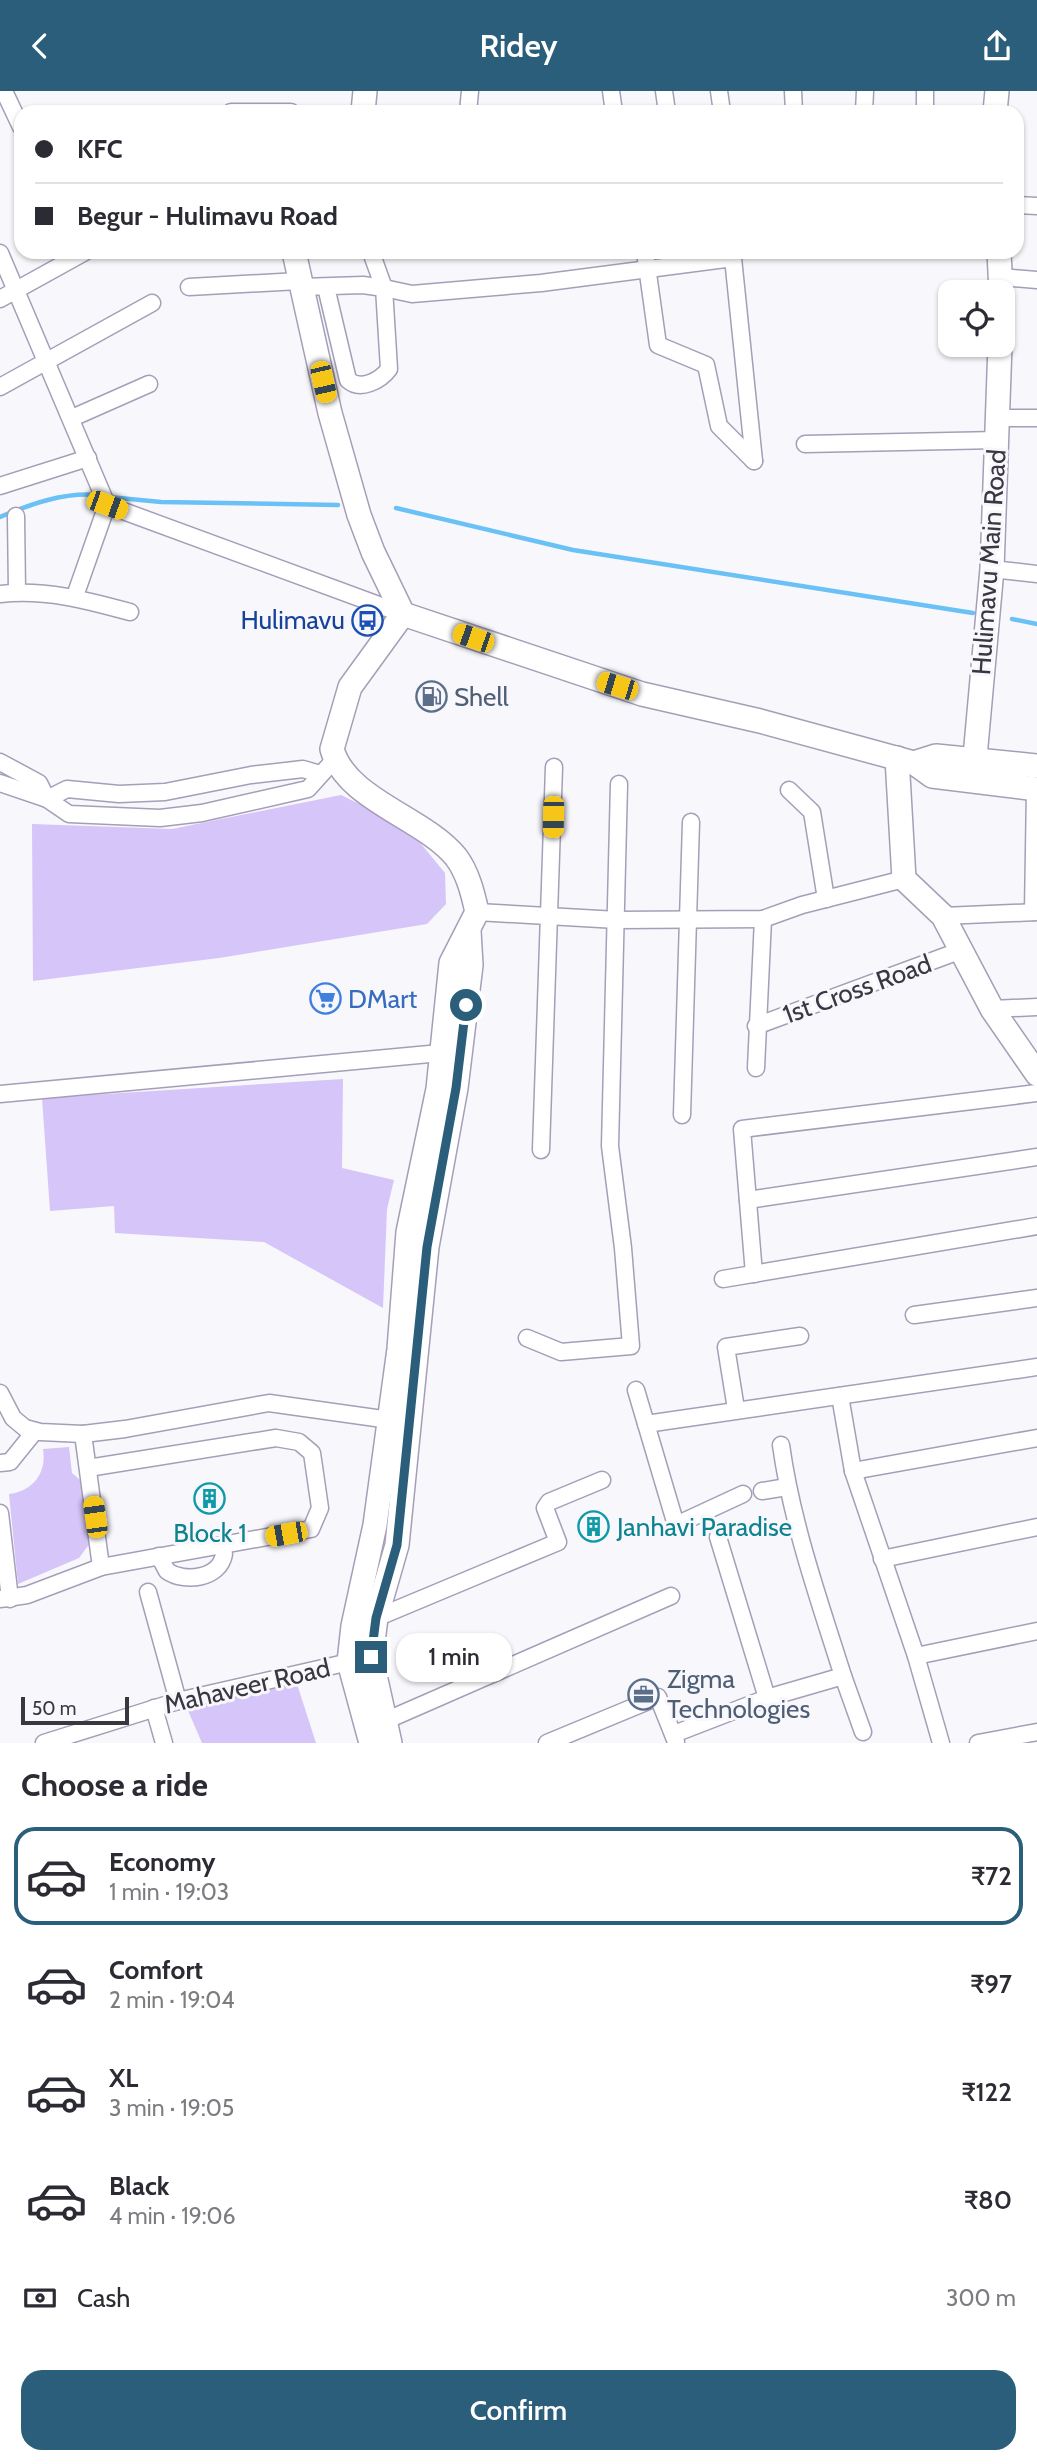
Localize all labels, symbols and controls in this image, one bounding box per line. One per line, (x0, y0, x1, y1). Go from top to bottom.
text: Ridey (479, 26, 558, 65)
icon: back (21, 27, 59, 65)
icon: share (978, 27, 1016, 65)
text: KFC (77, 133, 123, 165)
text: Begur - Hulimavu Road (77, 200, 338, 232)
map controls (938, 280, 1015, 357)
button: locate (938, 280, 1015, 357)
car (309, 359, 338, 405)
street label: Hulimavu Main Road (965, 448, 1013, 676)
car (84, 488, 131, 522)
bus stop icon: Hulimavu (351, 603, 385, 637)
place label: Hulimavu (240, 604, 345, 636)
car (450, 621, 497, 655)
car (594, 670, 641, 702)
fuel station icon: Shell (414, 680, 448, 714)
place label: Shell (454, 681, 509, 713)
car (543, 796, 564, 838)
street label: 1st Cross Road (778, 947, 936, 1031)
supermarket icon: DMart (308, 982, 342, 1016)
place label: DMart (348, 983, 417, 1015)
route start (450, 989, 482, 1021)
building icon: Block 1 (193, 1481, 227, 1515)
car (82, 1495, 109, 1539)
building icon: Janhavi Paradise (577, 1510, 611, 1544)
place label: Janhavi Paradise (616, 1511, 792, 1543)
place label: Block 1 (173, 1517, 247, 1549)
car (264, 1520, 309, 1548)
callout: 1 min (396, 1633, 511, 1681)
route end (355, 1641, 387, 1673)
text: 1 min (428, 1643, 480, 1671)
street label: Mahaveer Road (161, 1651, 333, 1721)
place label: Zigma Technologies (667, 1663, 810, 1725)
office icon: Zigma Technologies (627, 1677, 661, 1711)
scale bar (21, 1694, 130, 1726)
text: 50 m (32, 1697, 76, 1720)
text: Choose a ride (21, 1765, 208, 1804)
icon: car (25, 1845, 88, 1908)
text: Economy (109, 1846, 215, 1878)
text: ₹72 (971, 1860, 1012, 1892)
text: 1 min · 19:03 (109, 1878, 229, 1906)
icon: car (25, 1953, 88, 2016)
text: Comfort (109, 1954, 203, 1986)
text: ₹97 (970, 1968, 1012, 2000)
text: 2 min · 19:04 (109, 1986, 235, 2014)
icon: car (25, 2061, 88, 2124)
text: XL (109, 2062, 138, 2094)
text: ₹122 (961, 2076, 1012, 2108)
text: 3 min · 19:05 (109, 2094, 234, 2122)
icon: car (25, 2169, 88, 2232)
text: Black (109, 2170, 169, 2202)
text: ₹80 (964, 2184, 1012, 2216)
text: 4 min · 19:06 (109, 2202, 236, 2230)
icon: cash (21, 2279, 59, 2317)
text: Cash (77, 2282, 130, 2314)
text: 300 m (946, 2284, 1016, 2312)
button: Confirm (21, 2370, 1016, 2450)

